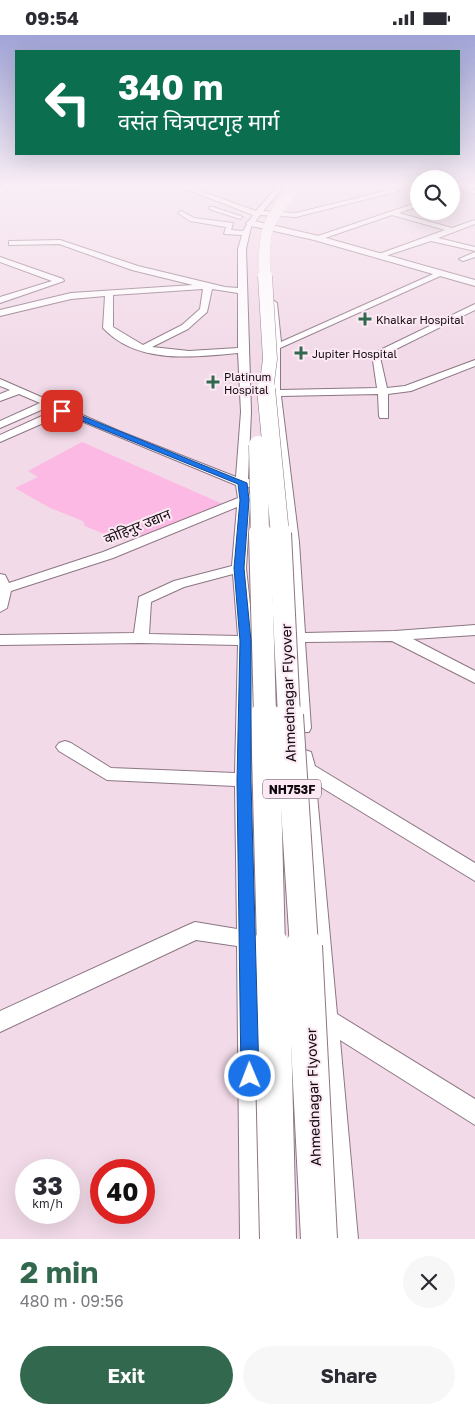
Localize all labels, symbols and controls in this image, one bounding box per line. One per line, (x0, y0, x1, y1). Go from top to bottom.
text: 09:54 (25, 6, 79, 29)
text: 340 m (118, 66, 223, 108)
icon: left (35, 70, 100, 135)
text: वसंत चित्रपटगृह मार्ग (118, 108, 279, 135)
map controls (410, 170, 460, 220)
button: search (410, 170, 460, 220)
marker: Khalkar Hospital (358, 312, 372, 326)
place label: Khalkar Hospital (376, 313, 465, 326)
marker: Jupiter Hospital (294, 346, 308, 360)
place label: Jupiter Hospital (312, 347, 397, 360)
place label: Platinum Hospital (224, 370, 271, 396)
marker: Platinum Hospital (206, 375, 220, 389)
pin (41, 390, 83, 432)
icon: arrive (48, 397, 76, 425)
street label: कोहिनुर उद्यान (101, 505, 174, 549)
street label: Ahmednagar Flyover (277, 623, 299, 762)
road number: NH753F (263, 779, 321, 799)
street label: Ahmednagar Flyover (302, 1027, 324, 1166)
position arrow (223, 1049, 275, 1101)
speed limit sign: 40 (90, 1159, 155, 1224)
text: 33 (32, 1170, 63, 1201)
text: km/h (32, 1196, 63, 1211)
text: 2 min (20, 1254, 98, 1290)
button: close (403, 1256, 455, 1308)
text: 480 m · 09:56 (20, 1291, 124, 1311)
button: Exit (20, 1346, 233, 1404)
button: Share (243, 1346, 455, 1404)

